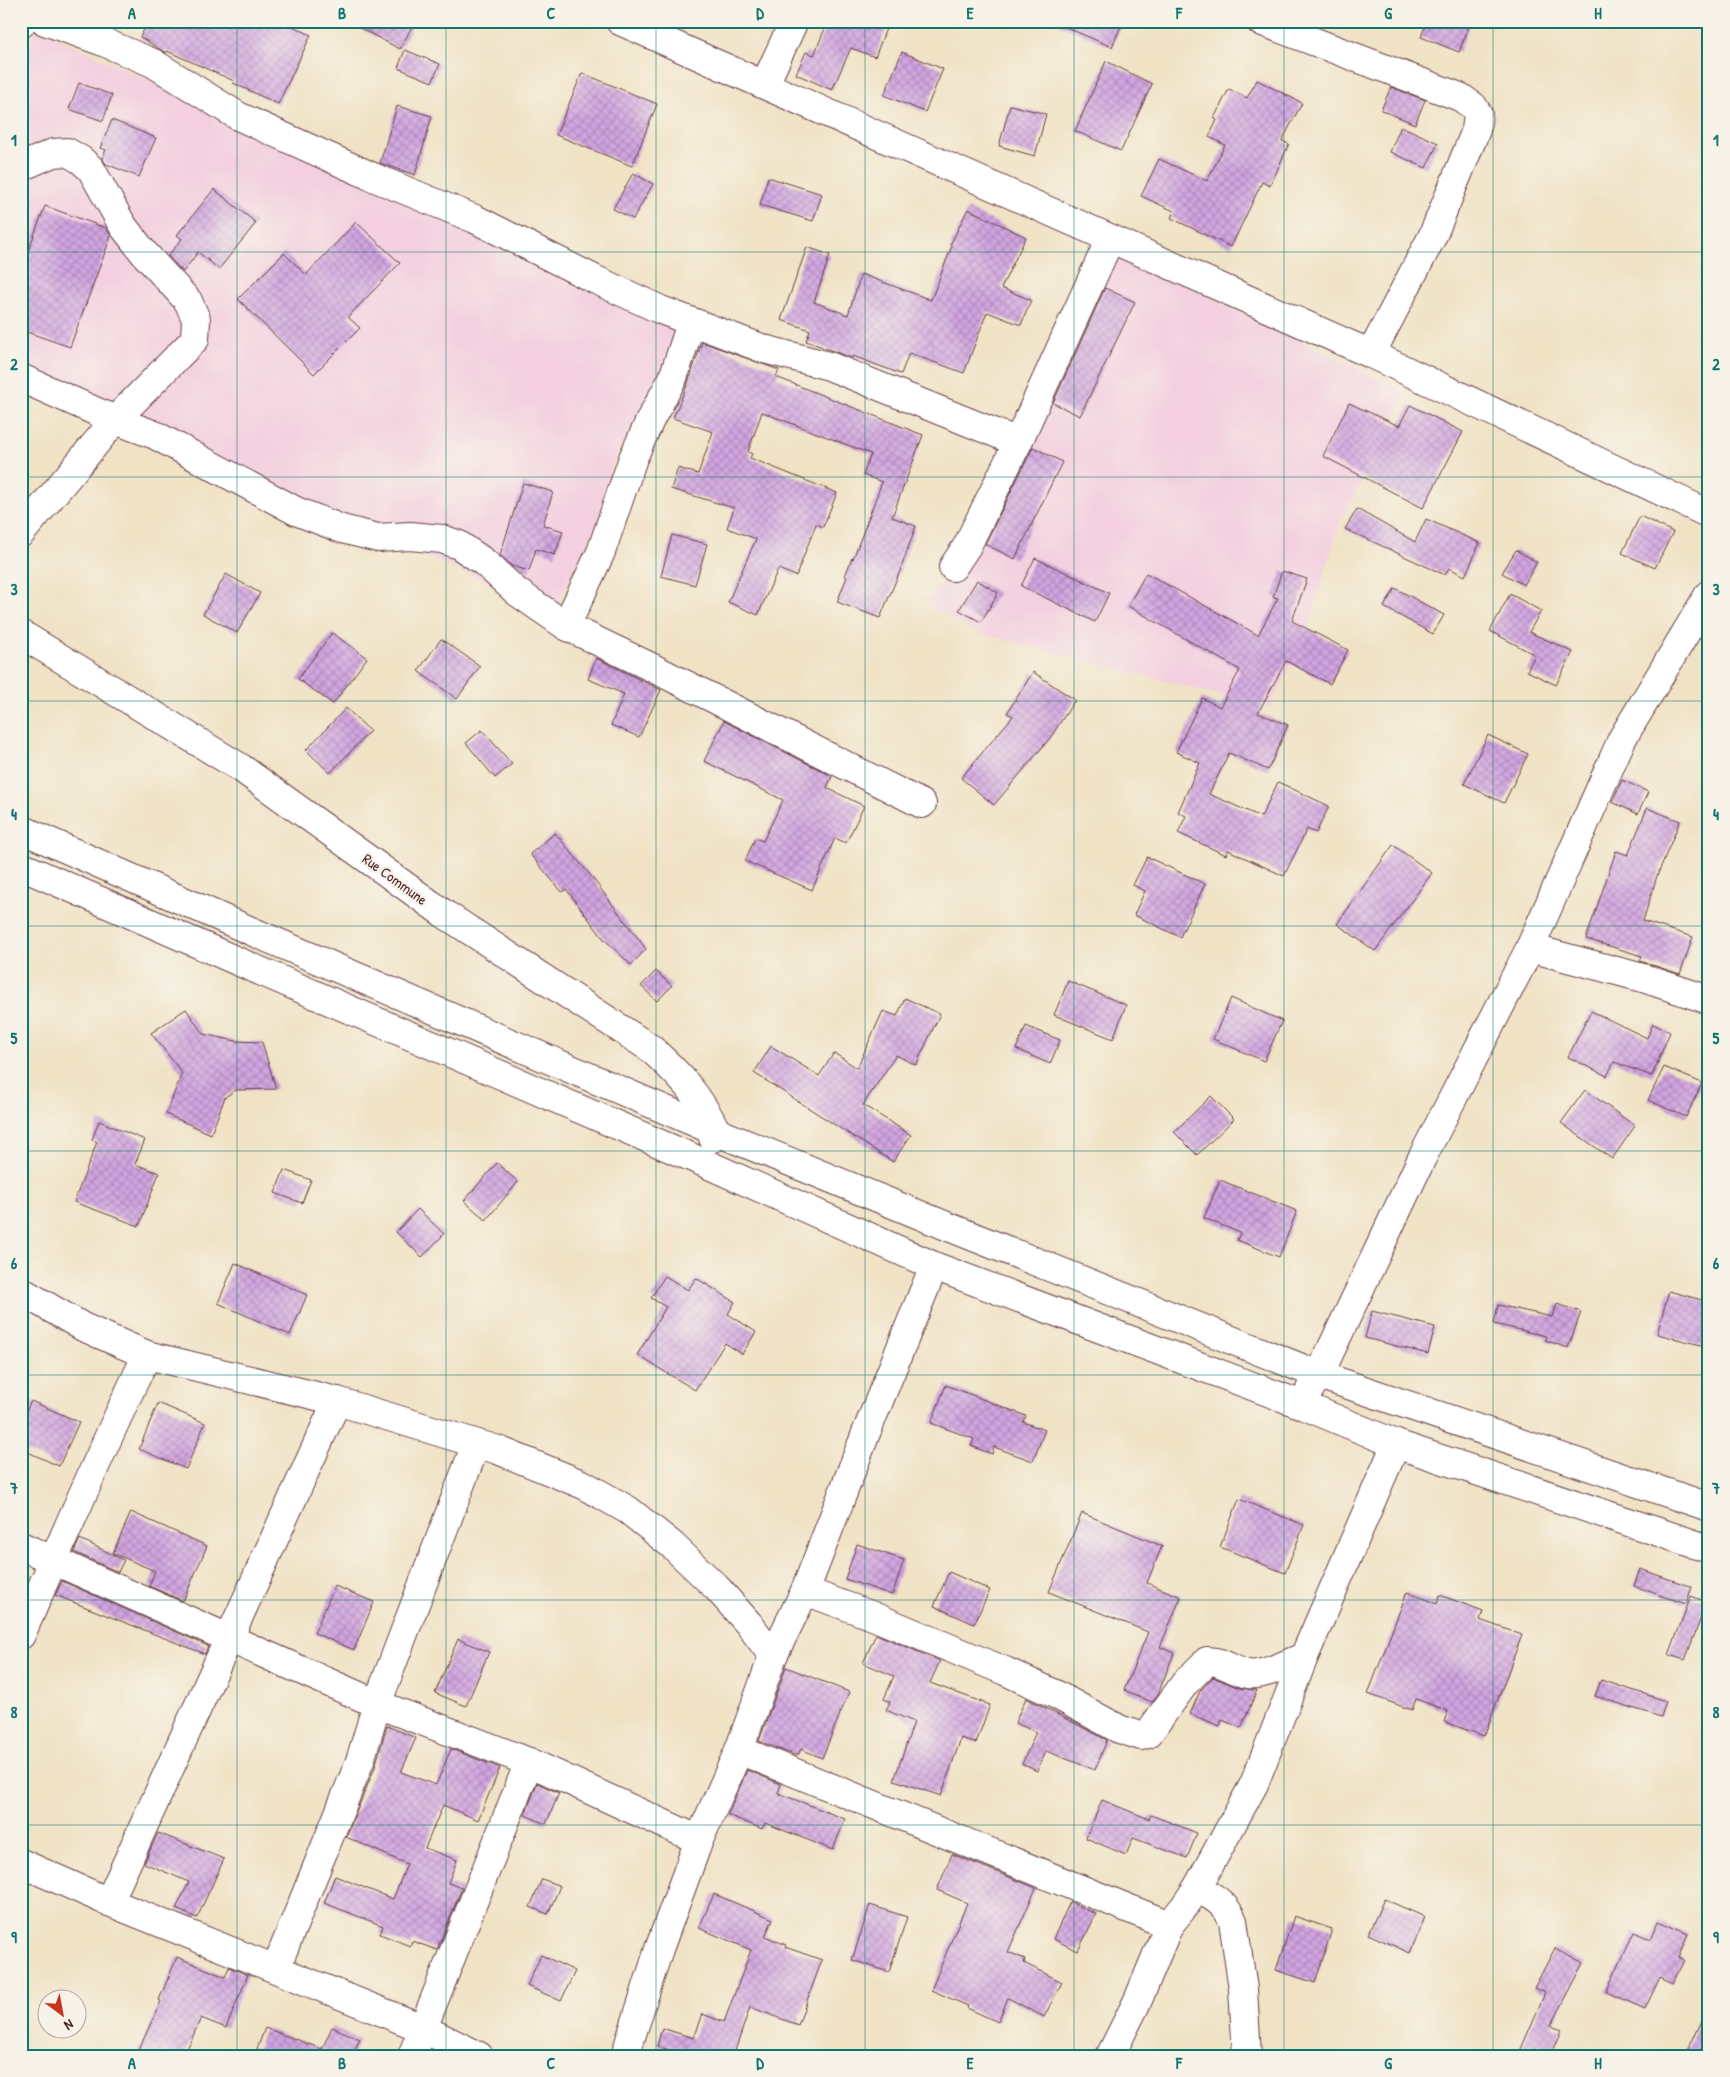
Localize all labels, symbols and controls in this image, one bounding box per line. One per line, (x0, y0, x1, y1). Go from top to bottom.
text: A (128, 2, 136, 24)
text: B (338, 2, 346, 24)
text: C (547, 2, 556, 24)
text: D (756, 2, 764, 24)
text: E (966, 2, 974, 24)
text: F (1175, 2, 1183, 24)
text: G (1384, 2, 1392, 24)
text: H (1594, 2, 1602, 24)
text: 1 (11, 129, 17, 151)
text: 1 (1713, 129, 1719, 151)
text: 2 (10, 353, 18, 375)
text: 2 (1712, 353, 1720, 375)
text: 3 (10, 578, 18, 600)
text: 3 (1712, 578, 1720, 600)
text: 4 (11, 803, 17, 825)
text: 4 (1713, 803, 1719, 825)
street label: Rue Commune (358, 848, 432, 910)
text: 5 (11, 1027, 18, 1049)
text: 5 (1713, 1027, 1720, 1049)
text: 6 (11, 1252, 18, 1274)
text: 6 (1713, 1252, 1720, 1274)
text: 7 (9, 1477, 18, 1499)
text: 7 (1711, 1477, 1720, 1499)
text: 8 (11, 1701, 18, 1723)
text: 8 (1713, 1701, 1720, 1723)
text: 9 (11, 1926, 17, 1948)
text: 9 (1713, 1926, 1719, 1948)
north arrow (38, 1990, 88, 2040)
text: N (60, 2015, 77, 2036)
text: A (128, 2052, 136, 2074)
text: B (338, 2052, 346, 2074)
text: C (547, 2052, 556, 2074)
text: D (756, 2052, 764, 2074)
text: E (966, 2052, 974, 2074)
text: F (1175, 2052, 1183, 2074)
text: G (1384, 2052, 1392, 2074)
text: H (1594, 2052, 1602, 2074)

